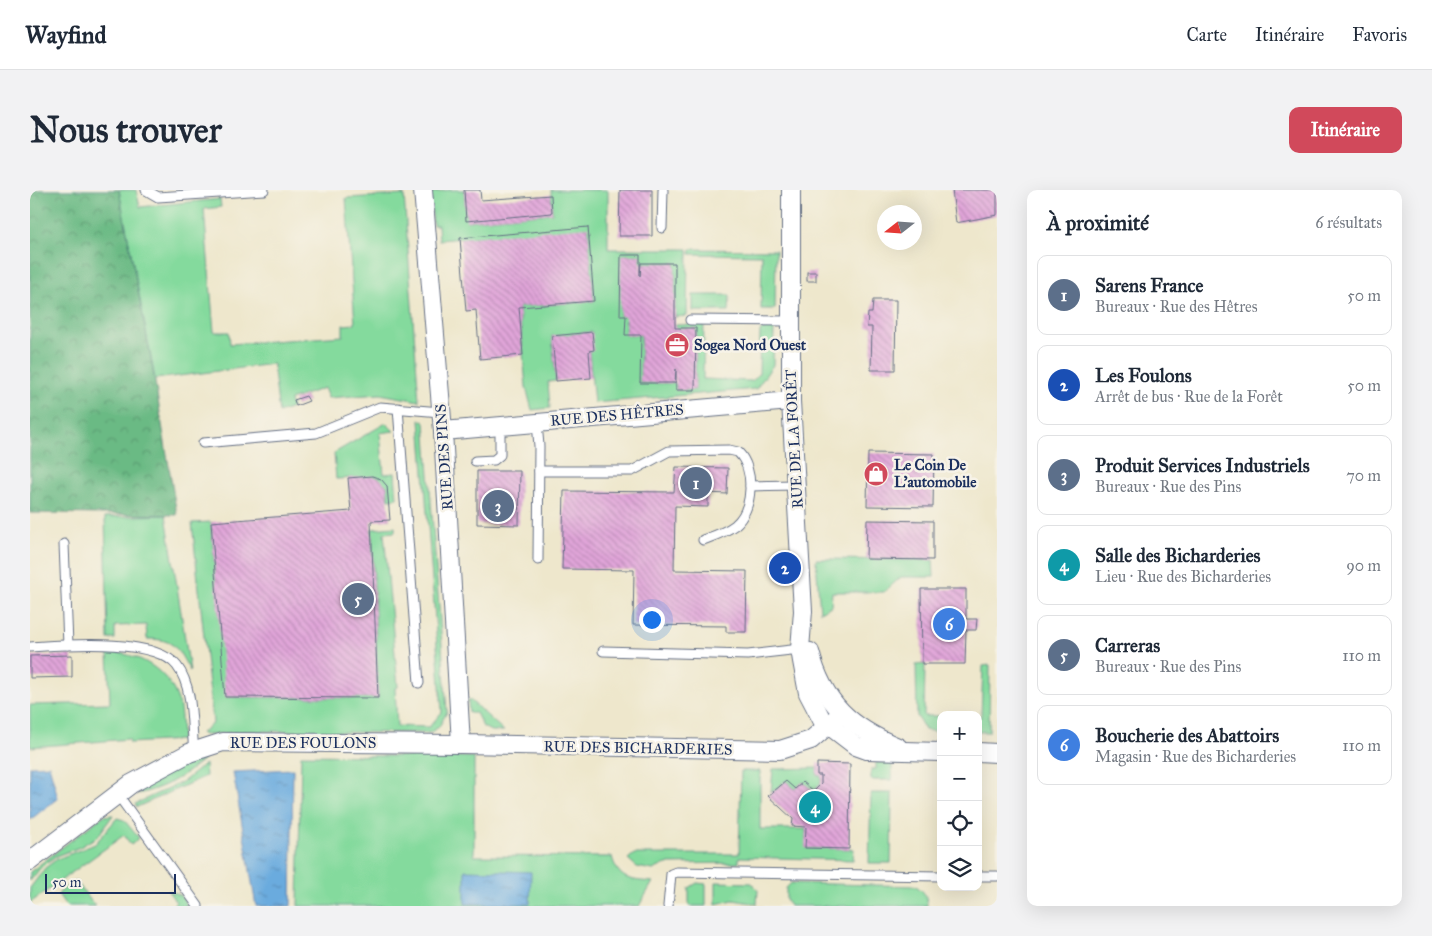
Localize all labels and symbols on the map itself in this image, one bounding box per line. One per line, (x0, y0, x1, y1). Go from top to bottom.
north arrow (877, 205, 922, 250)
office icon: Sogea Nord Ouest (664, 332, 690, 358)
place label: Sogea Nord Ouest (694, 336, 807, 355)
street label: RUE DE LA FORÊT (781, 369, 807, 509)
street label: RUE DES HÊTRES (549, 400, 685, 430)
street label: RUE DES PINS (431, 403, 457, 511)
place label: Le Coin De L'automobile (894, 456, 977, 491)
shop icon: Le Coin De L'automobile (863, 461, 889, 487)
pin: 1 (680, 464, 712, 502)
pin: 3 (482, 487, 514, 525)
pin: 2 (769, 549, 801, 587)
pin: 5 (342, 580, 374, 618)
pin: 6 (933, 605, 965, 643)
your location (639, 607, 665, 633)
street label: RUE DES FOULONS (230, 734, 376, 752)
street label: RUE DES BICHARDERIES (543, 737, 733, 759)
pin: 4 (799, 788, 831, 826)
scale bar (45, 871, 176, 894)

